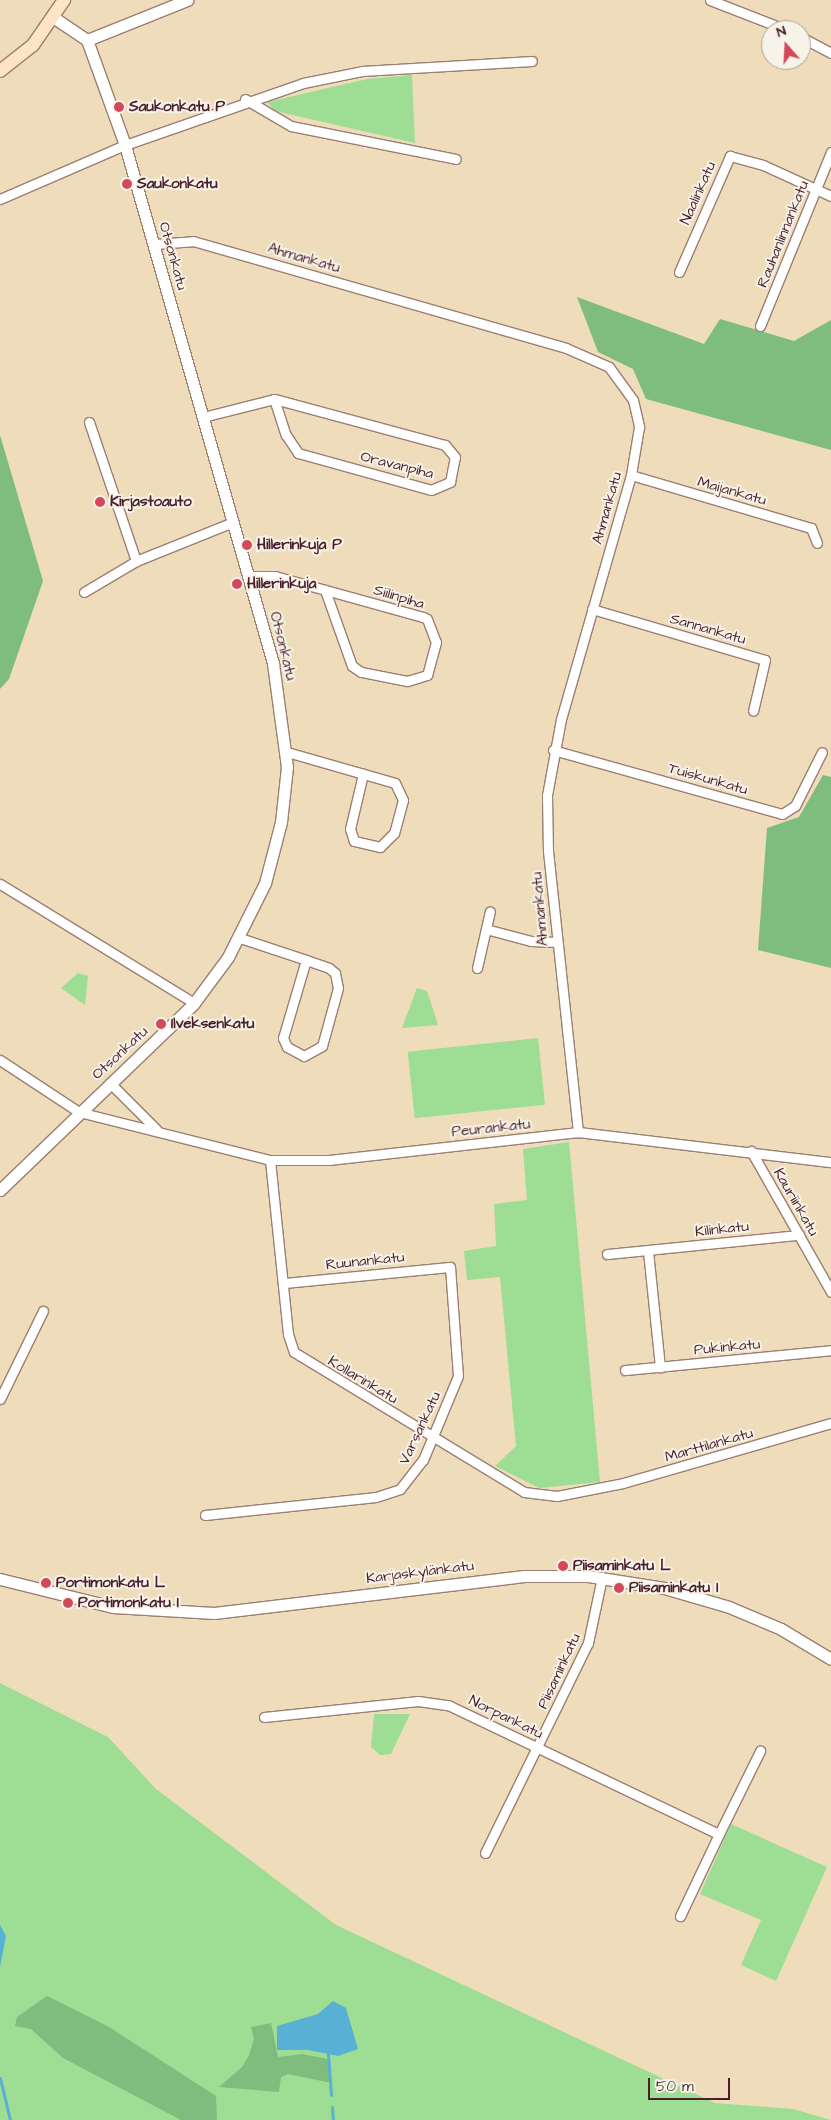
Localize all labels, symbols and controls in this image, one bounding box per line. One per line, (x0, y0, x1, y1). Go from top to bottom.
north arrow (761, 20, 811, 70)
text: N (774, 21, 789, 43)
place label: Saukonkatu P (129, 98, 225, 116)
marker: Saukonkatu P (113, 101, 125, 113)
street label: Naalinkatu (676, 159, 720, 227)
place label: Saukonkatu (137, 175, 218, 193)
marker: Saukonkatu (121, 178, 133, 190)
street label: Rauhanlinnankatu (753, 178, 813, 290)
street label: Otsonkatu (155, 220, 191, 292)
street label: Ahmankatu (266, 239, 342, 277)
street label: Oravanpiha (359, 447, 435, 483)
street label: Ahmankatu (588, 470, 626, 546)
street label: Maijankatu (696, 473, 768, 509)
place label: Kirjastoauto (110, 493, 192, 511)
marker: Kirjastoauto (94, 496, 106, 508)
place label: Hillerinkuja P (257, 536, 342, 554)
marker: Hillerinkuja P (241, 539, 253, 551)
place label: Hillerinkuja (247, 575, 316, 593)
marker: Hillerinkuja (231, 578, 243, 590)
street label: Siilinpiha (372, 581, 426, 613)
street label: Otsonkatu (266, 610, 300, 682)
street label: Sannankatu (668, 610, 748, 648)
street label: Tuiskunkatu (666, 759, 750, 799)
street label: Ahmankatu (528, 871, 552, 947)
place label: Ilveksenkatu (171, 1015, 254, 1033)
marker: Ilveksenkatu (155, 1018, 167, 1030)
street label: Otsonkatu (88, 1023, 152, 1083)
street label: Peurankatu (451, 1115, 531, 1141)
street label: Kauriinkatu (769, 1165, 823, 1239)
street label: Kilinkatu (694, 1217, 750, 1241)
street label: Ruunankatu (325, 1248, 405, 1274)
street label: Pukinkatu (693, 1335, 761, 1359)
street label: Kollarinkatu (325, 1352, 401, 1408)
street label: Varsankatu (395, 1389, 445, 1467)
street label: Marttilankatu (663, 1424, 755, 1466)
street label: Karjaskylänkatu (365, 1556, 475, 1588)
place label: Piisaminkatu L (573, 1557, 671, 1575)
marker: Piisaminkatu L (557, 1560, 569, 1572)
place label: Portimonkatu L (56, 1574, 165, 1592)
marker: Portimonkatu L (40, 1577, 52, 1589)
place label: Piisaminkatu I (629, 1579, 719, 1597)
marker: Piisaminkatu I (613, 1582, 625, 1594)
place label: Portimonkatu I (78, 1594, 179, 1612)
marker: Portimonkatu I (62, 1597, 74, 1609)
street label: Piisaminkatu (534, 1630, 584, 1712)
street label: Norpankatu (466, 1691, 546, 1743)
scale bar (651, 2068, 734, 2100)
text: 50 m (656, 2076, 694, 2097)

